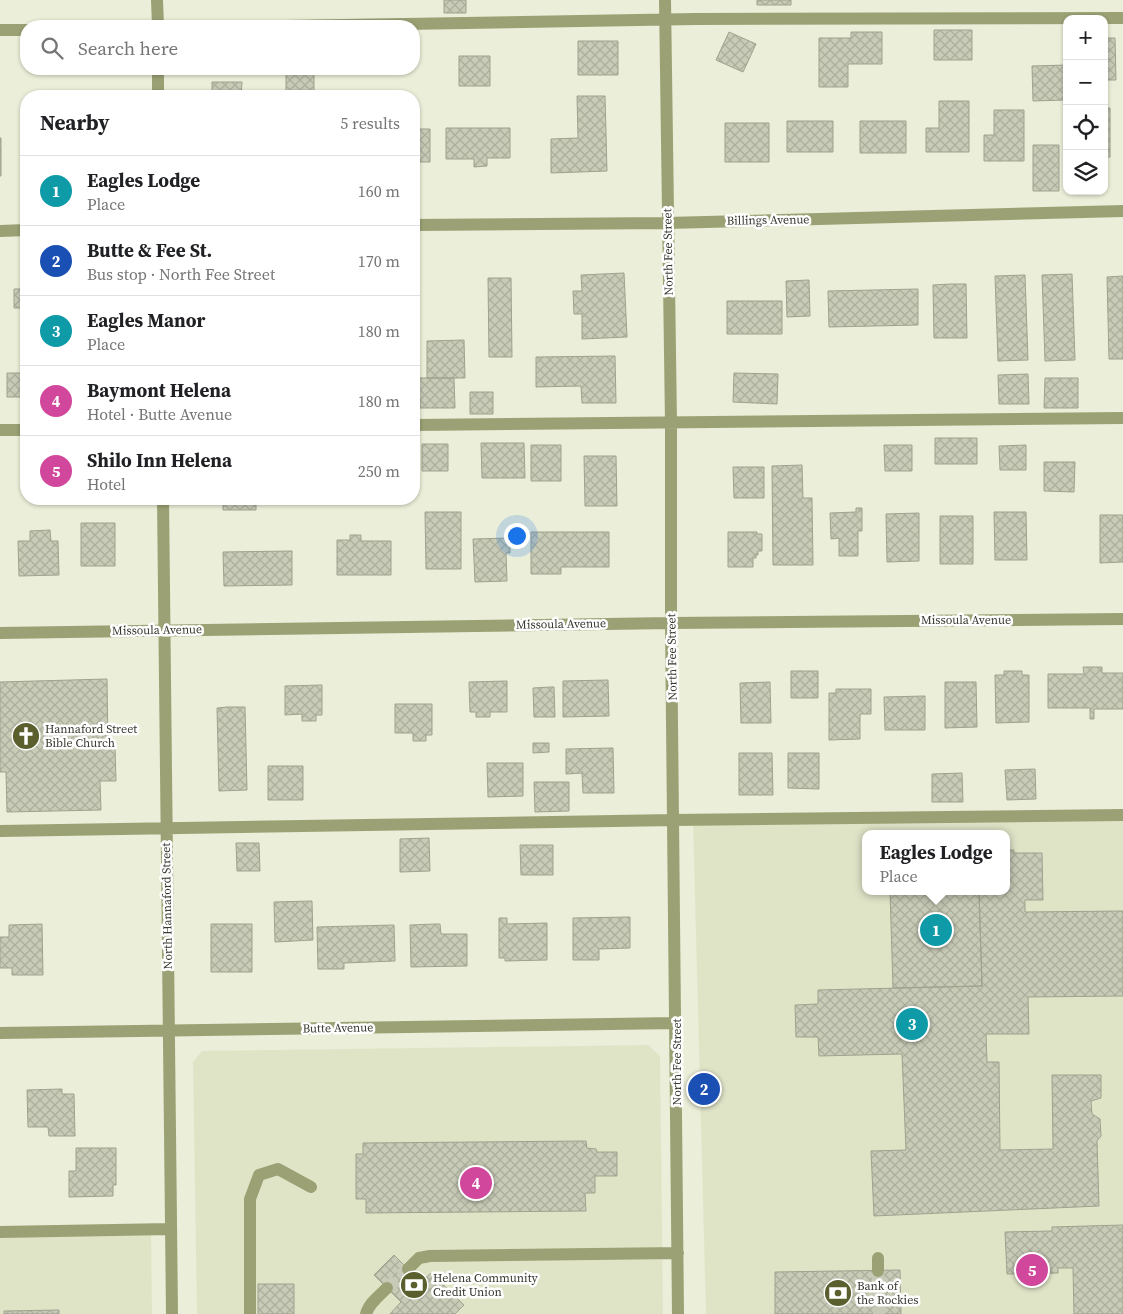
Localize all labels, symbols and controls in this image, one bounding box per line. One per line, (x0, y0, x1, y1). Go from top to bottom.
map controls (1063, 15, 1108, 195)
button: + (1063, 15, 1108, 60)
search box (20, 20, 420, 75)
icon: search (38, 34, 66, 62)
text: Search here (78, 35, 178, 61)
button: − (1063, 60, 1108, 105)
button: locate (1063, 105, 1108, 150)
text: Nearby (40, 108, 110, 137)
text: 5 results (340, 112, 400, 134)
button: layers (1063, 150, 1108, 195)
text: Eagles Lodge (87, 167, 200, 193)
text: 1 (52, 180, 60, 202)
text: 160 m (358, 180, 400, 202)
text: Place (87, 193, 125, 215)
street label: North Fee Street (659, 208, 677, 296)
street label: Billings Avenue (726, 211, 810, 229)
text: Butte & Fee St. (87, 237, 212, 263)
text: 2 (52, 250, 60, 272)
text: 170 m (358, 250, 400, 272)
text: Bus stop · North Fee Street (87, 263, 275, 285)
text: Eagles Manor (87, 307, 205, 333)
text: 3 (52, 320, 60, 342)
text: 180 m (358, 320, 400, 342)
text: Place (87, 333, 125, 355)
text: Baymont Helena (87, 377, 231, 403)
text: 4 (52, 390, 60, 412)
text: 180 m (358, 390, 400, 412)
text: Hotel · Butte Avenue (87, 403, 232, 425)
text: Shilo Inn Helena (87, 447, 232, 473)
text: 5 (52, 460, 60, 482)
text: 250 m (358, 460, 400, 482)
text: Hotel (87, 473, 126, 495)
your location (504, 523, 530, 549)
street label: Missoula Avenue (921, 612, 1011, 628)
street label: North Fee Street (663, 613, 681, 701)
street label: Missoula Avenue (516, 615, 606, 633)
street label: Missoula Avenue (112, 621, 202, 639)
church icon: Hannaford Street Bible Church (11, 721, 41, 751)
place label: Hannaford Street Bible Church (45, 721, 137, 751)
popup (862, 830, 1010, 895)
text: Eagles Lodge (879, 839, 993, 865)
street label: North Hannaford Street (158, 842, 176, 969)
text: Place (879, 865, 918, 887)
pin: 1 (920, 911, 952, 949)
pin: 3 (896, 1005, 928, 1043)
street label: North Fee Street (669, 1018, 685, 1106)
street label: Butte Avenue (303, 1019, 373, 1037)
pin: 2 (688, 1070, 720, 1108)
pin: 4 (460, 1164, 492, 1202)
pin: 5 (1016, 1251, 1048, 1289)
bank icon: Helena Community Credit Union (399, 1270, 429, 1300)
place label: Helena Community Credit Union (433, 1270, 539, 1300)
bank icon: Bank of the Rockies (823, 1278, 853, 1308)
place label: Bank of the Rockies (857, 1278, 919, 1308)

